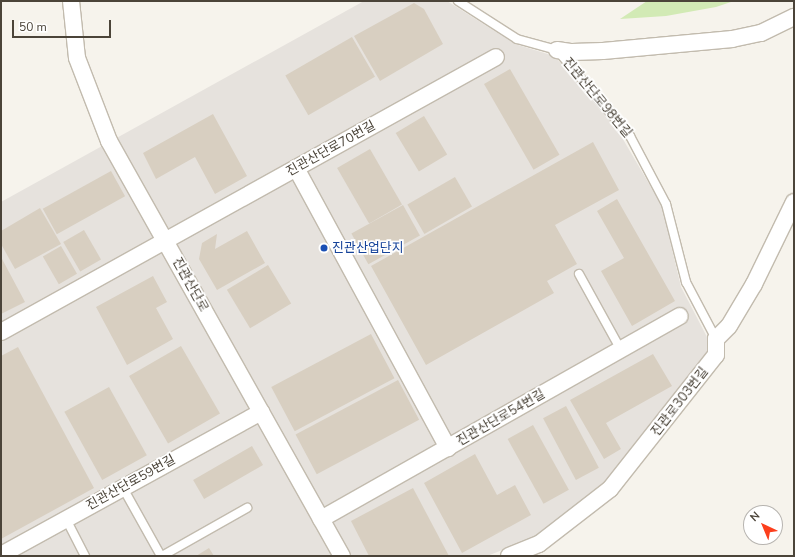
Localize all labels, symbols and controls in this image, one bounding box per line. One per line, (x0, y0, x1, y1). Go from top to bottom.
scale bar (14, 12, 113, 38)
text: 50 m (19, 19, 47, 35)
street label: 진관산단로98번길 (559, 55, 635, 141)
street label: 진관산단로70번길 (284, 118, 378, 180)
place label: 진관산업단지 (332, 240, 404, 256)
marker: 진관산업단지 (319, 243, 329, 253)
street label: 진관산단로 (169, 255, 211, 315)
street label: 진관로303번길 (648, 364, 712, 440)
street label: 진관산단로54번길 (454, 386, 548, 450)
street label: 진관산단로59번길 (84, 452, 178, 514)
north arrow (743, 505, 783, 545)
text: N (747, 508, 763, 525)

